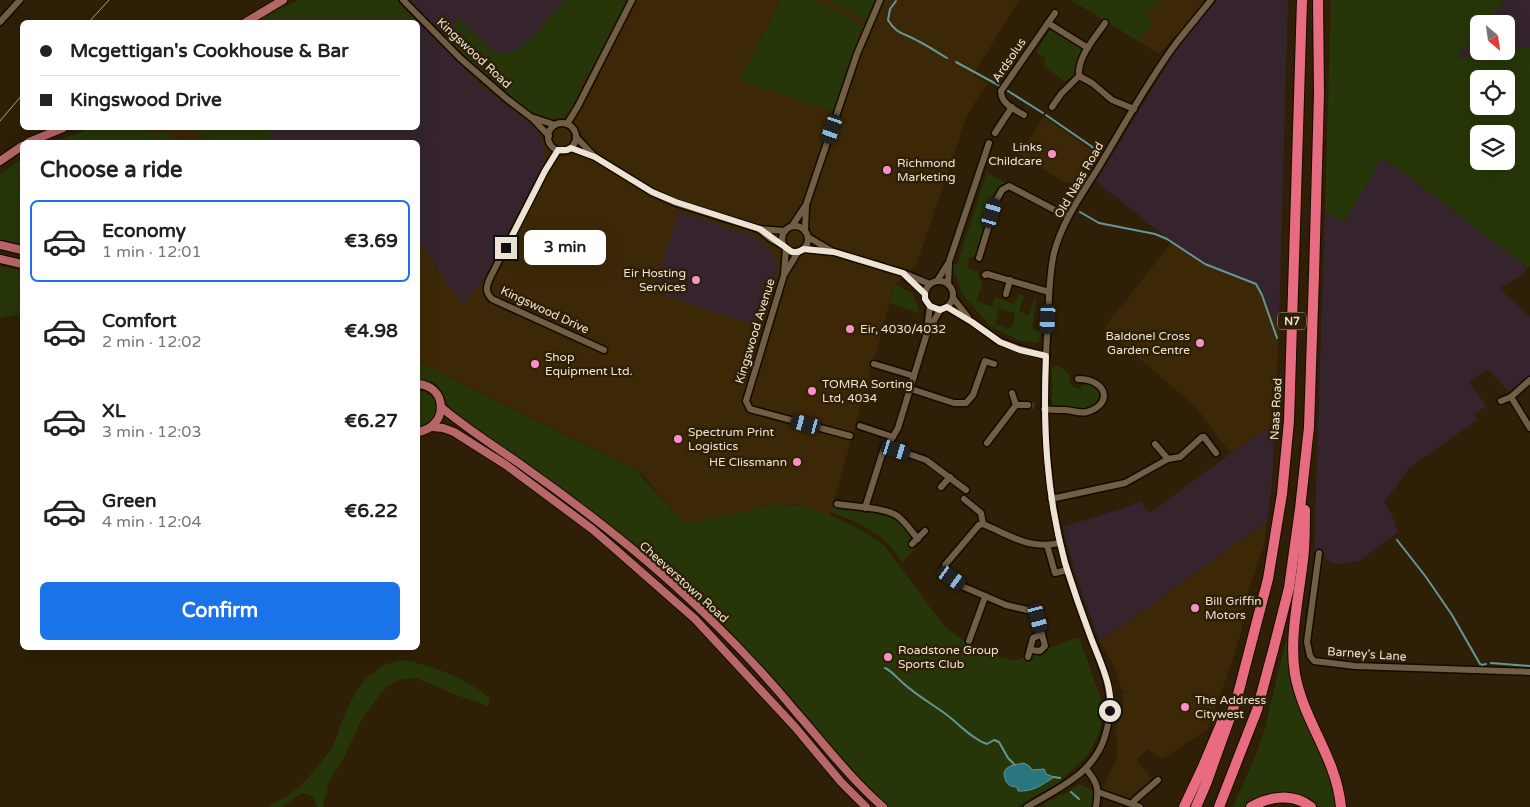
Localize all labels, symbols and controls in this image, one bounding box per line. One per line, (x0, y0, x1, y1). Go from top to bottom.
street label: Kingswood Road (434, 15, 514, 91)
north arrow (1470, 15, 1515, 60)
map controls (1470, 15, 1515, 170)
street label: Ardsolus (989, 35, 1029, 85)
text: Mcgettigan's Cookhouse & Bar (70, 40, 348, 62)
button: locate (1470, 70, 1515, 115)
text: Kingswood Drive (70, 89, 222, 111)
car (820, 112, 843, 146)
button: layers (1470, 125, 1515, 170)
street label: Old Naas Road (1052, 139, 1106, 221)
place label: Links Childcare (988, 140, 1042, 168)
marker: Links Childcare (1046, 148, 1058, 160)
place label: Richmond Marketing (897, 156, 956, 184)
text: Choose a ride (40, 157, 183, 183)
marker: Richmond Marketing (881, 164, 893, 176)
car (980, 196, 1003, 230)
icon: car (42, 219, 87, 264)
text: Economy (102, 220, 186, 242)
text: €3.69 (344, 230, 398, 252)
callout: 3 min (524, 230, 606, 266)
route end (495, 237, 517, 259)
text: 3 min (544, 237, 586, 257)
text: 1 min · 12:01 (102, 242, 201, 262)
place label: Eir Hosting Services (623, 266, 686, 294)
marker: Eir Hosting Services (690, 274, 702, 286)
street label: Kingswood Avenue (732, 277, 778, 385)
street label: Kingswood Drive (499, 283, 592, 337)
car (1039, 304, 1056, 334)
icon: car (42, 309, 87, 354)
text: Comfort (102, 310, 176, 332)
road number: N7 (1278, 312, 1306, 330)
text: €4.98 (344, 320, 398, 342)
place label: Eir, 4030/4032 (860, 322, 946, 336)
marker: Eir, 4030/4032 (844, 323, 856, 335)
place label: Baldonel Cross Garden Centre (1105, 329, 1190, 357)
text: 2 min · 12:02 (102, 332, 201, 352)
marker: Baldonel Cross Garden Centre (1194, 337, 1206, 349)
place label: Shop Equipment Ltd. (545, 350, 633, 378)
marker: Shop Equipment Ltd. (529, 358, 541, 370)
place label: TOMRA Sorting Ltd, 4034 (822, 377, 913, 405)
street label: Naas Road (1267, 378, 1285, 440)
marker: TOMRA Sorting Ltd, 4034 (806, 385, 818, 397)
icon: car (42, 399, 87, 444)
text: XL (102, 400, 126, 422)
text: €6.27 (344, 410, 398, 432)
car (789, 413, 822, 435)
text: 3 min · 12:03 (102, 422, 201, 442)
place label: Spectrum Print Logistics (688, 425, 774, 453)
marker: Spectrum Print Logistics (672, 433, 684, 445)
car (879, 438, 912, 462)
place label: HE Clissmann (709, 455, 787, 469)
marker: HE Clissmann (791, 456, 803, 468)
icon: car (42, 489, 87, 534)
text: Green (102, 490, 156, 512)
text: €6.22 (344, 500, 398, 522)
text: 4 min · 12:04 (102, 512, 201, 532)
street label: Cheeverstown Road (637, 539, 731, 625)
car (935, 563, 968, 593)
button: Confirm (40, 582, 400, 640)
place label: Bill Griffin Motors (1205, 594, 1262, 622)
car (1026, 602, 1049, 634)
marker: Bill Griffin Motors (1189, 602, 1201, 614)
place label: Roadstone Group Sports Club (898, 643, 999, 671)
street label: Barney's Lane (1327, 644, 1407, 664)
marker: Roadstone Group Sports Club (882, 651, 894, 663)
place label: The Address Citywest (1195, 693, 1266, 721)
route start (1099, 700, 1121, 722)
marker: The Address Citywest (1179, 701, 1191, 713)

